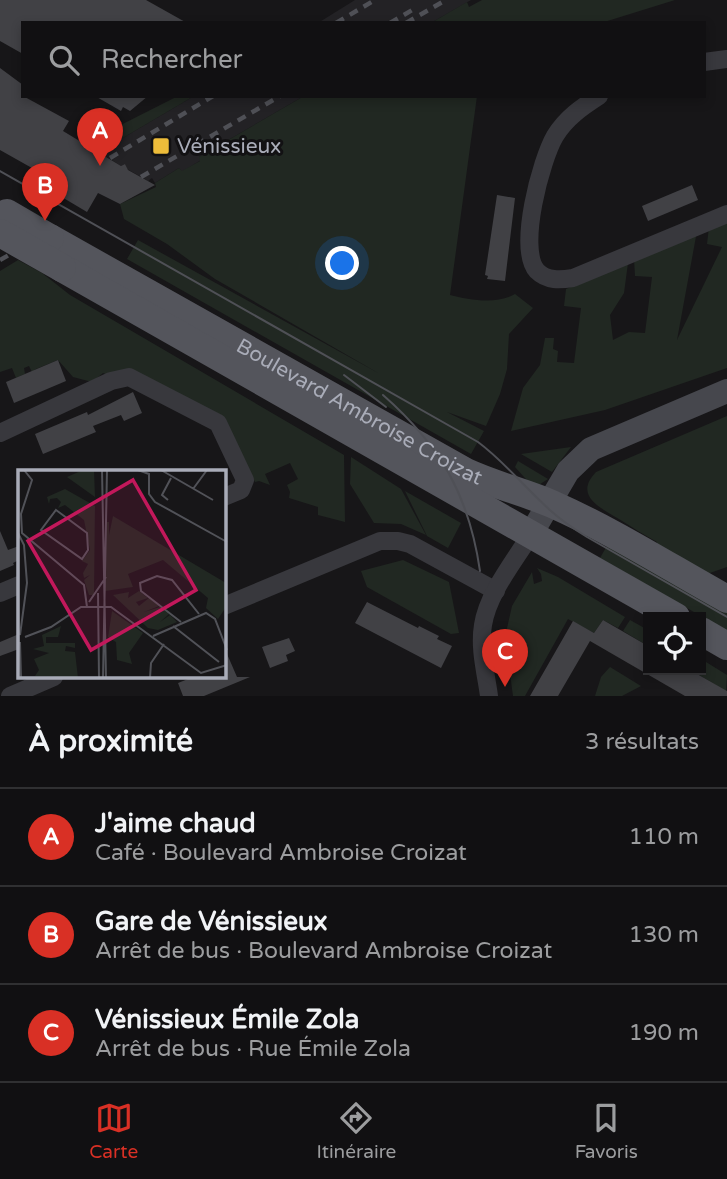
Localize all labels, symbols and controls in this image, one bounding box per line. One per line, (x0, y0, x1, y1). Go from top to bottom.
search box (21, 21, 706, 98)
icon: search (45, 41, 83, 79)
text: Rechercher (101, 44, 243, 75)
pin: A (77, 108, 123, 166)
place label: Vénissieux (177, 134, 281, 159)
marker: Vénissieux (151, 136, 171, 156)
pin: B (22, 163, 68, 221)
your location (325, 246, 359, 280)
street label: Boulevard Ambroise Croizat (232, 333, 486, 491)
inset map (18, 470, 226, 678)
map controls (643, 612, 706, 675)
button: locate (643, 612, 706, 675)
pin: C (482, 629, 528, 687)
text: À proximité (28, 723, 193, 760)
text: 3 résultats (585, 728, 699, 756)
text: J'aime chaud (95, 808, 256, 839)
text: A (42, 823, 60, 851)
text: 110 m (629, 823, 699, 851)
text: Café · Boulevard Ambroise Croizat (95, 839, 467, 867)
text: Gare de Vénissieux (95, 906, 328, 937)
text: B (43, 921, 59, 949)
text: 130 m (629, 921, 699, 949)
text: Arrêt de bus · Boulevard Ambroise Croizat (95, 937, 552, 965)
text: Vénissieux Émile Zola (95, 1004, 359, 1035)
text: C (43, 1019, 59, 1047)
text: 190 m (629, 1019, 699, 1047)
text: Arrêt de bus · Rue Émile Zola (95, 1035, 411, 1063)
tab: Carte (89, 1099, 138, 1163)
tab: Itinéraire (316, 1099, 396, 1163)
tab: Favoris (575, 1099, 638, 1163)

